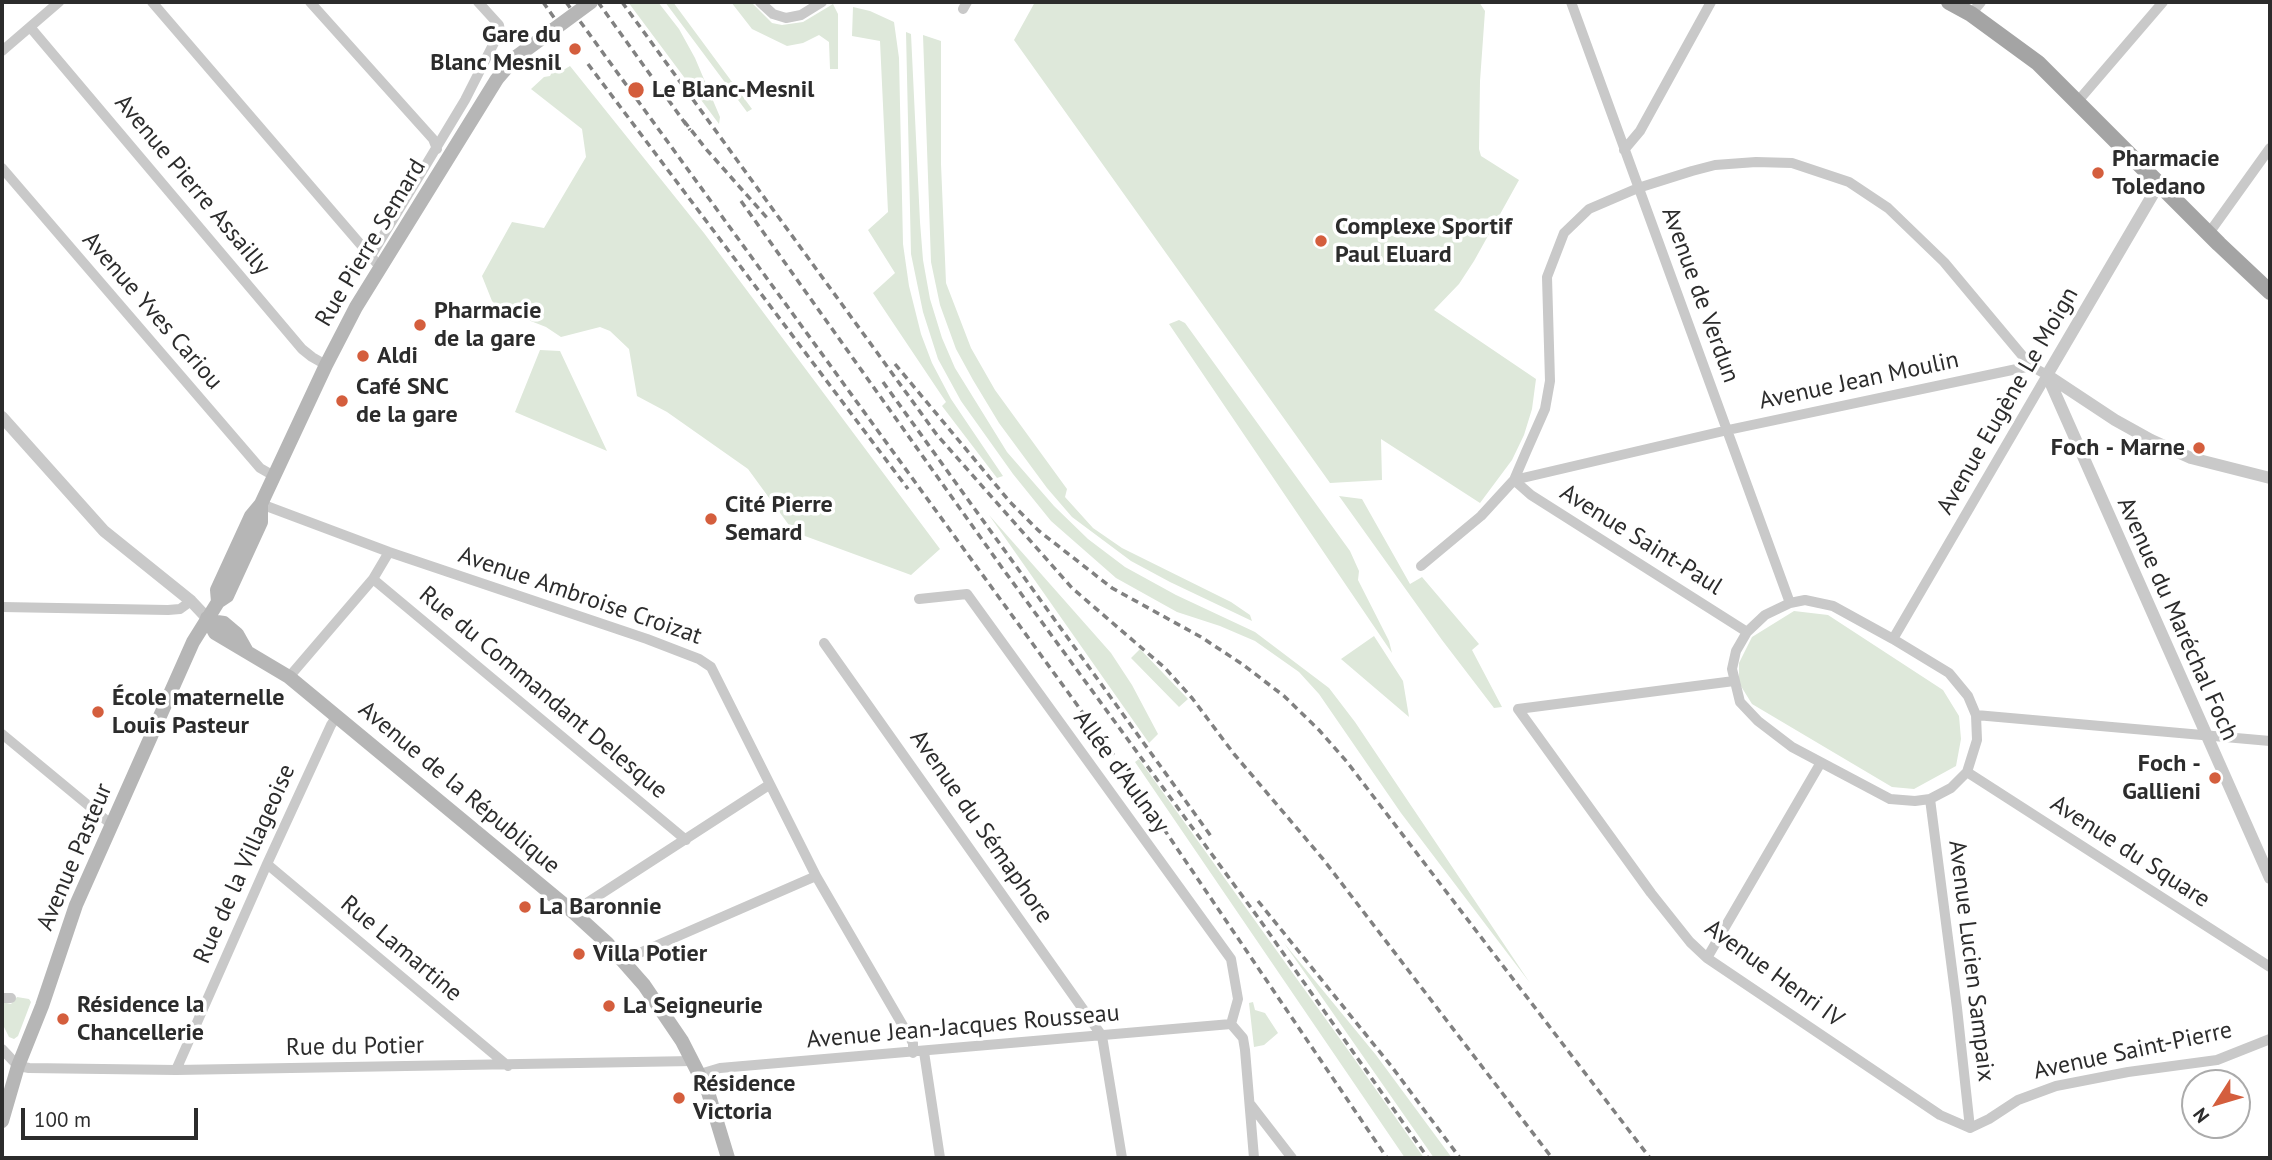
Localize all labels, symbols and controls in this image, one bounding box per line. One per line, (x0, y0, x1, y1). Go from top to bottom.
place label: Gare du Blanc Mesnil (430, 21, 561, 77)
marker: Gare du Blanc Mesnil (567, 41, 583, 57)
place label: Le Blanc-Mesnil (652, 76, 814, 104)
marker: Le Blanc-Mesnil (626, 80, 646, 100)
street label: Avenue Pierre Assailly (108, 89, 276, 281)
place label: Pharmacie Toledano (2112, 145, 2219, 201)
street label: Rue Pierre Semard (310, 154, 432, 332)
marker: Pharmacie Toledano (2090, 165, 2106, 181)
street label: Avenue de Verdun (1655, 203, 1745, 387)
place label: Complexe Sportif Paul Eluard (1335, 213, 1512, 269)
street label: Avenue Yves Cariou (76, 226, 228, 396)
marker: Complexe Sportif Paul Eluard (1313, 233, 1329, 249)
street label: Avenue Eugène Le Moign (1931, 282, 2085, 520)
place label: Pharmacie de la gare (434, 297, 541, 353)
marker: Pharmacie de la gare (412, 317, 428, 333)
place label: Aldi (377, 342, 418, 370)
street label: Avenue Jean Moulin (1757, 346, 1961, 416)
marker: Aldi (355, 348, 371, 364)
place label: Café SNC de la gare (356, 373, 458, 429)
marker: Café SNC de la gare (334, 393, 350, 409)
place label: Foch - Marne (2051, 434, 2185, 462)
marker: Foch - Marne (2191, 440, 2207, 456)
street label: Avenue Saint-Paul (1555, 479, 1727, 601)
place label: Cité Pierre Semard (725, 491, 833, 547)
street label: Avenue du Maréchal Foch (2110, 493, 2244, 745)
marker: Cité Pierre Semard (703, 511, 719, 527)
street label: Avenue Ambroise Croizat (455, 541, 705, 651)
street label: Rue du Commandant Delesque (413, 581, 673, 805)
place label: École maternelle Louis Pasteur (112, 684, 284, 740)
street label: Avenue de la République (353, 695, 565, 881)
marker: École maternelle Louis Pasteur (90, 704, 106, 720)
street label: Allée d'Aulnay (1067, 705, 1175, 839)
street label: Avenue du Sémaphore (903, 725, 1059, 929)
place label: Foch - Gallieni (2122, 750, 2201, 806)
street label: Rue de la Villageoise (188, 760, 302, 968)
marker: Foch - Gallieni (2207, 770, 2223, 786)
street label: Avenue Pasteur (31, 779, 119, 935)
street label: Avenue du Square (2045, 790, 2215, 914)
street label: Avenue Lucien Sampaix (1942, 839, 2000, 1083)
street label: Rue Lamartine (334, 890, 468, 1008)
place label: La Baronnie (539, 893, 662, 921)
marker: La Baronnie (517, 899, 533, 915)
street label: Avenue Henri IV (1699, 914, 1849, 1034)
place label: Villa Potier (593, 940, 707, 968)
marker: Villa Potier (571, 946, 587, 962)
place label: Résidence la Chancellerie (77, 991, 204, 1047)
place label: La Seigneurie (623, 992, 763, 1020)
marker: La Seigneurie (601, 998, 617, 1014)
street label: Avenue Jean-Jacques Rousseau (805, 999, 1121, 1055)
marker: Résidence la Chancellerie (55, 1011, 71, 1027)
street label: Avenue Saint-Pierre (2031, 1016, 2235, 1086)
street label: Rue du Potier (286, 1031, 424, 1063)
north arrow (2181, 1069, 2251, 1139)
place label: Résidence Victoria (693, 1070, 795, 1126)
marker: Résidence Victoria (671, 1090, 687, 1106)
scale bar (24, 1094, 201, 1138)
text: N (2187, 1103, 2214, 1128)
text: 100 m (34, 1106, 91, 1133)

